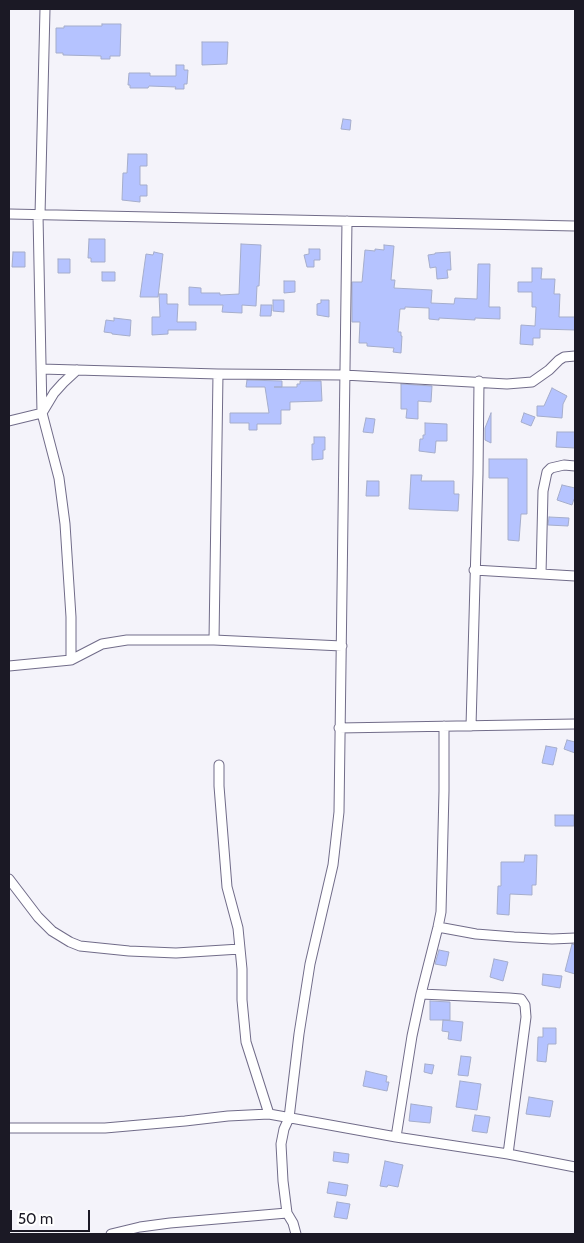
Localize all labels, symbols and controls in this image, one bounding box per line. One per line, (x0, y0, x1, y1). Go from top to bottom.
scale bar (12, 1200, 92, 1232)
text: 50 m (18, 1210, 53, 1228)

